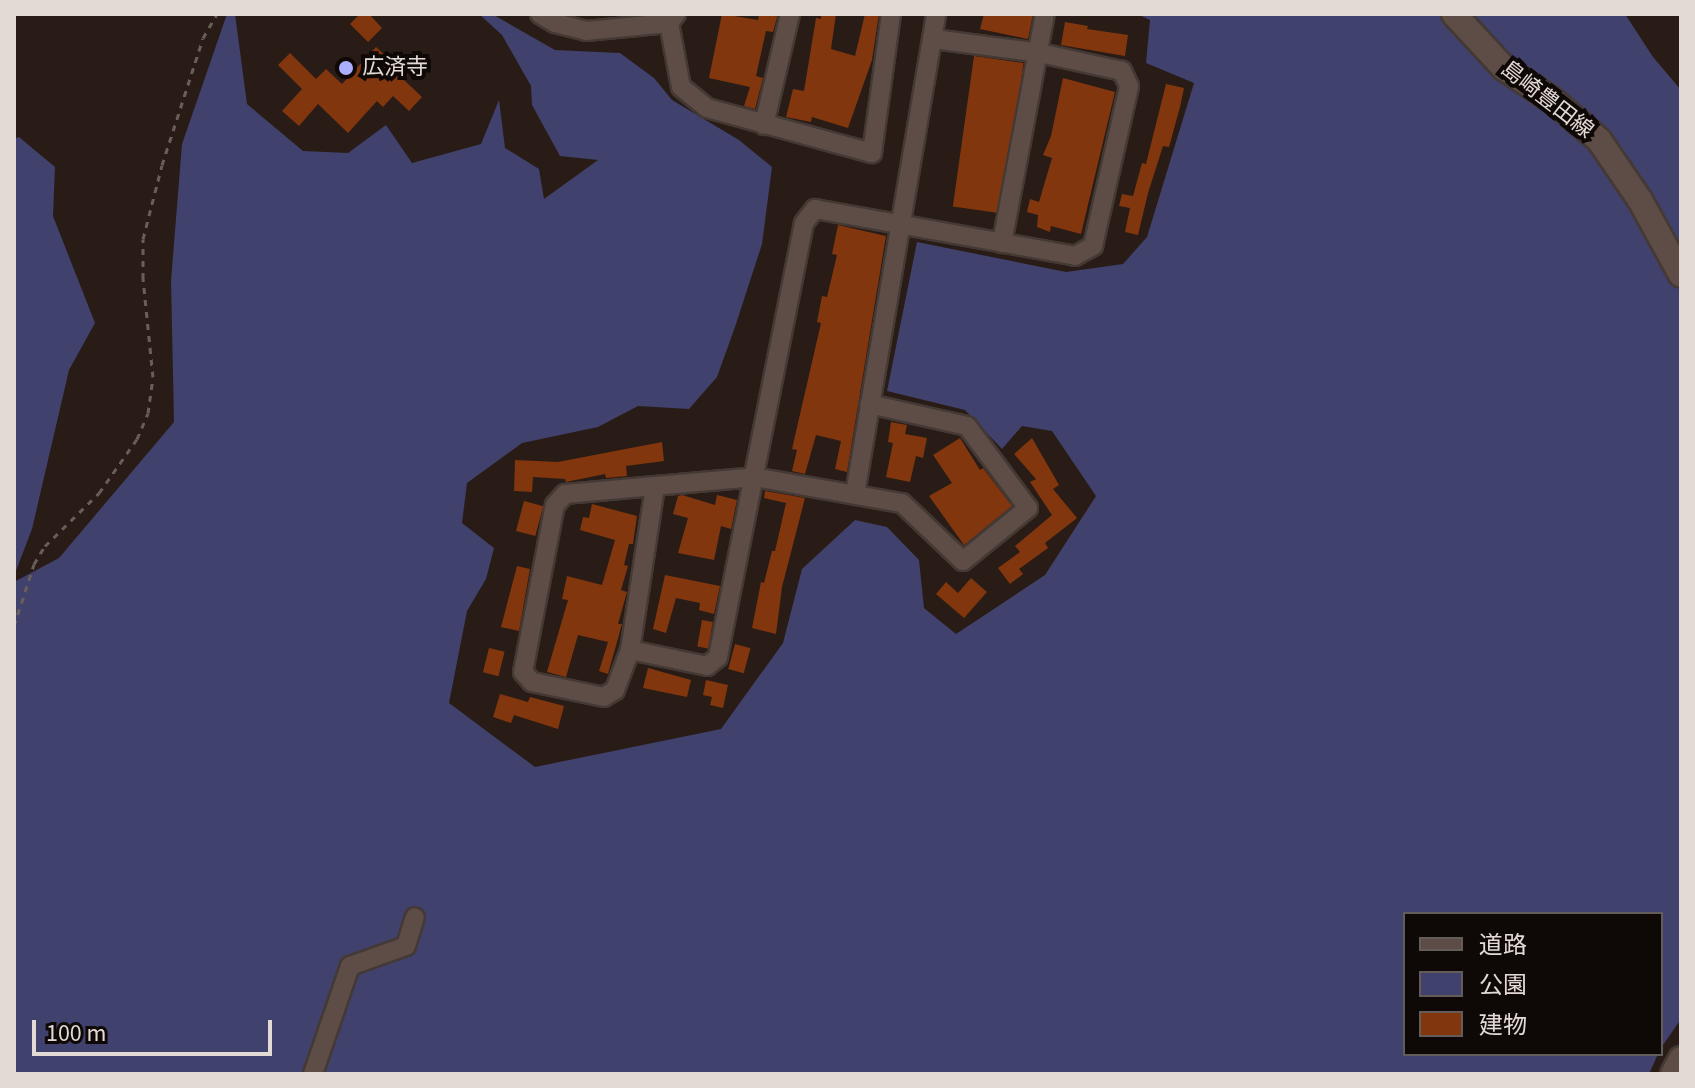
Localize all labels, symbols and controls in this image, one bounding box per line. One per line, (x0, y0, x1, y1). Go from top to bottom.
place label: 広済寺 (362, 55, 428, 81)
street label: 島崎豊田線 (1496, 56, 1598, 144)
marker: 広済寺 (337, 59, 355, 77)
legend (1403, 912, 1663, 1056)
text: 道路 (1479, 928, 1527, 963)
text: 公園 (1479, 968, 1527, 1003)
scale bar (36, 1004, 276, 1054)
text: 建物 (1479, 1008, 1527, 1043)
text: 100 m (46, 1016, 106, 1051)

